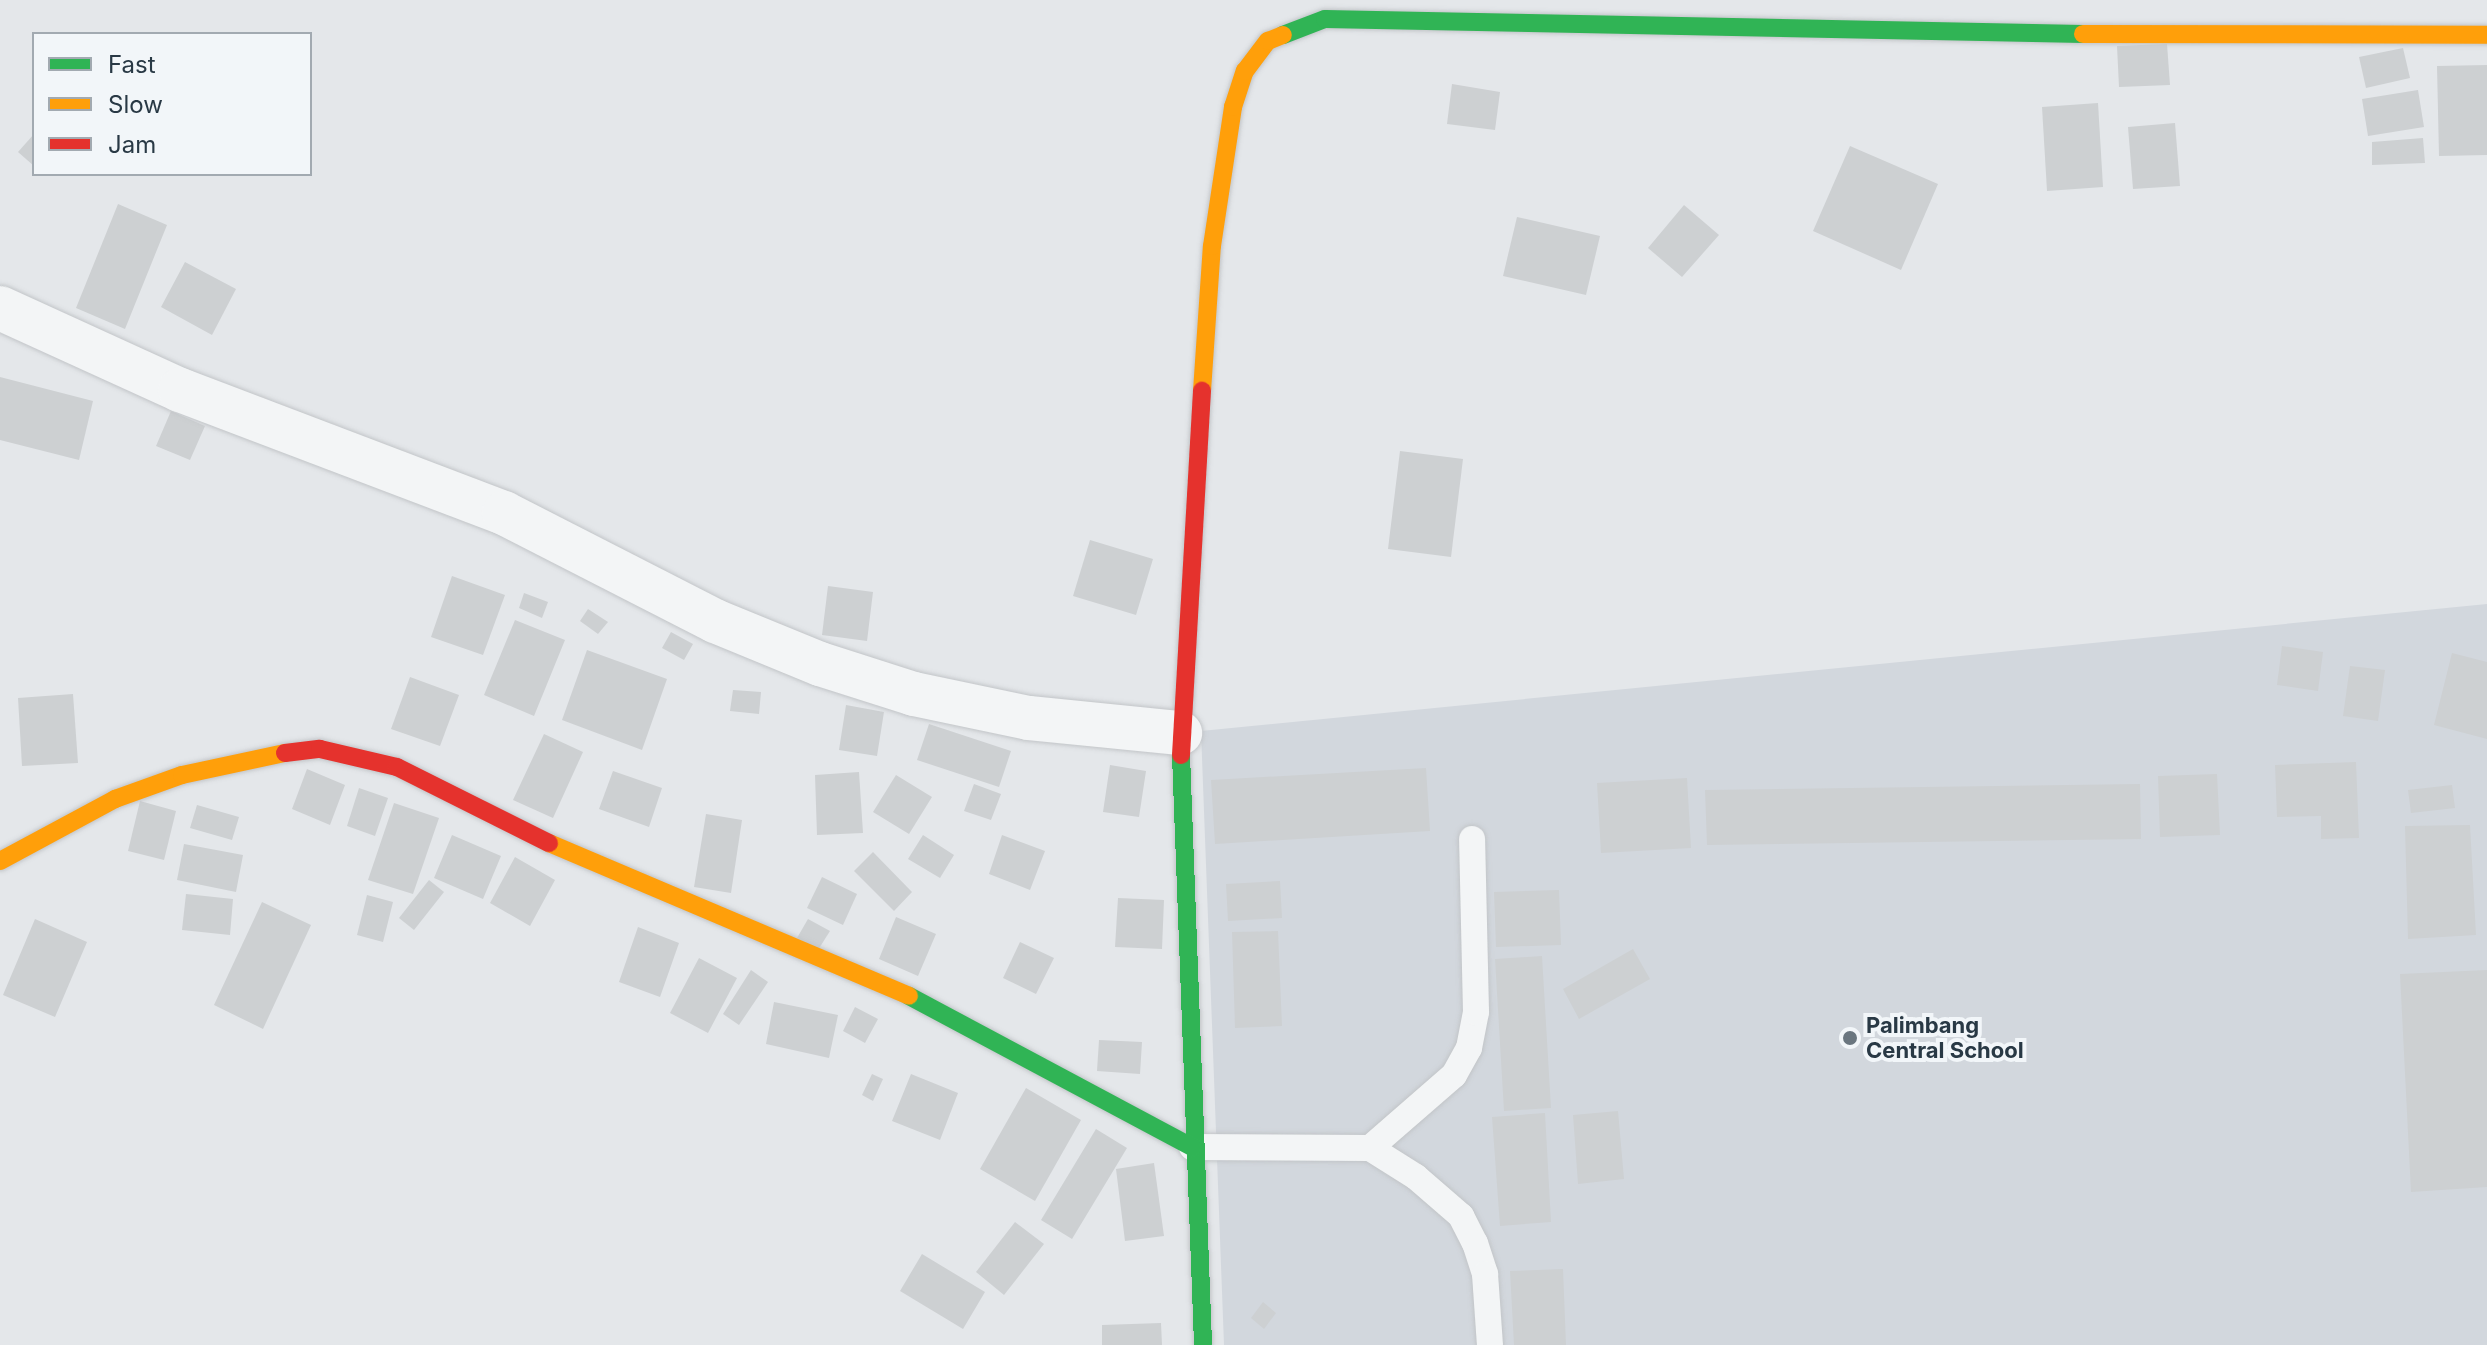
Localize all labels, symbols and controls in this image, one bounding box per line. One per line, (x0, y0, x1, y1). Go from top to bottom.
legend (32, 32, 312, 176)
text: Fast (108, 50, 156, 79)
text: Slow (108, 90, 163, 119)
text: Jam (108, 130, 156, 159)
place label: Palimbang Central School (1866, 1012, 2024, 1064)
marker: Palimbang Central School (1841, 1029, 1859, 1047)

